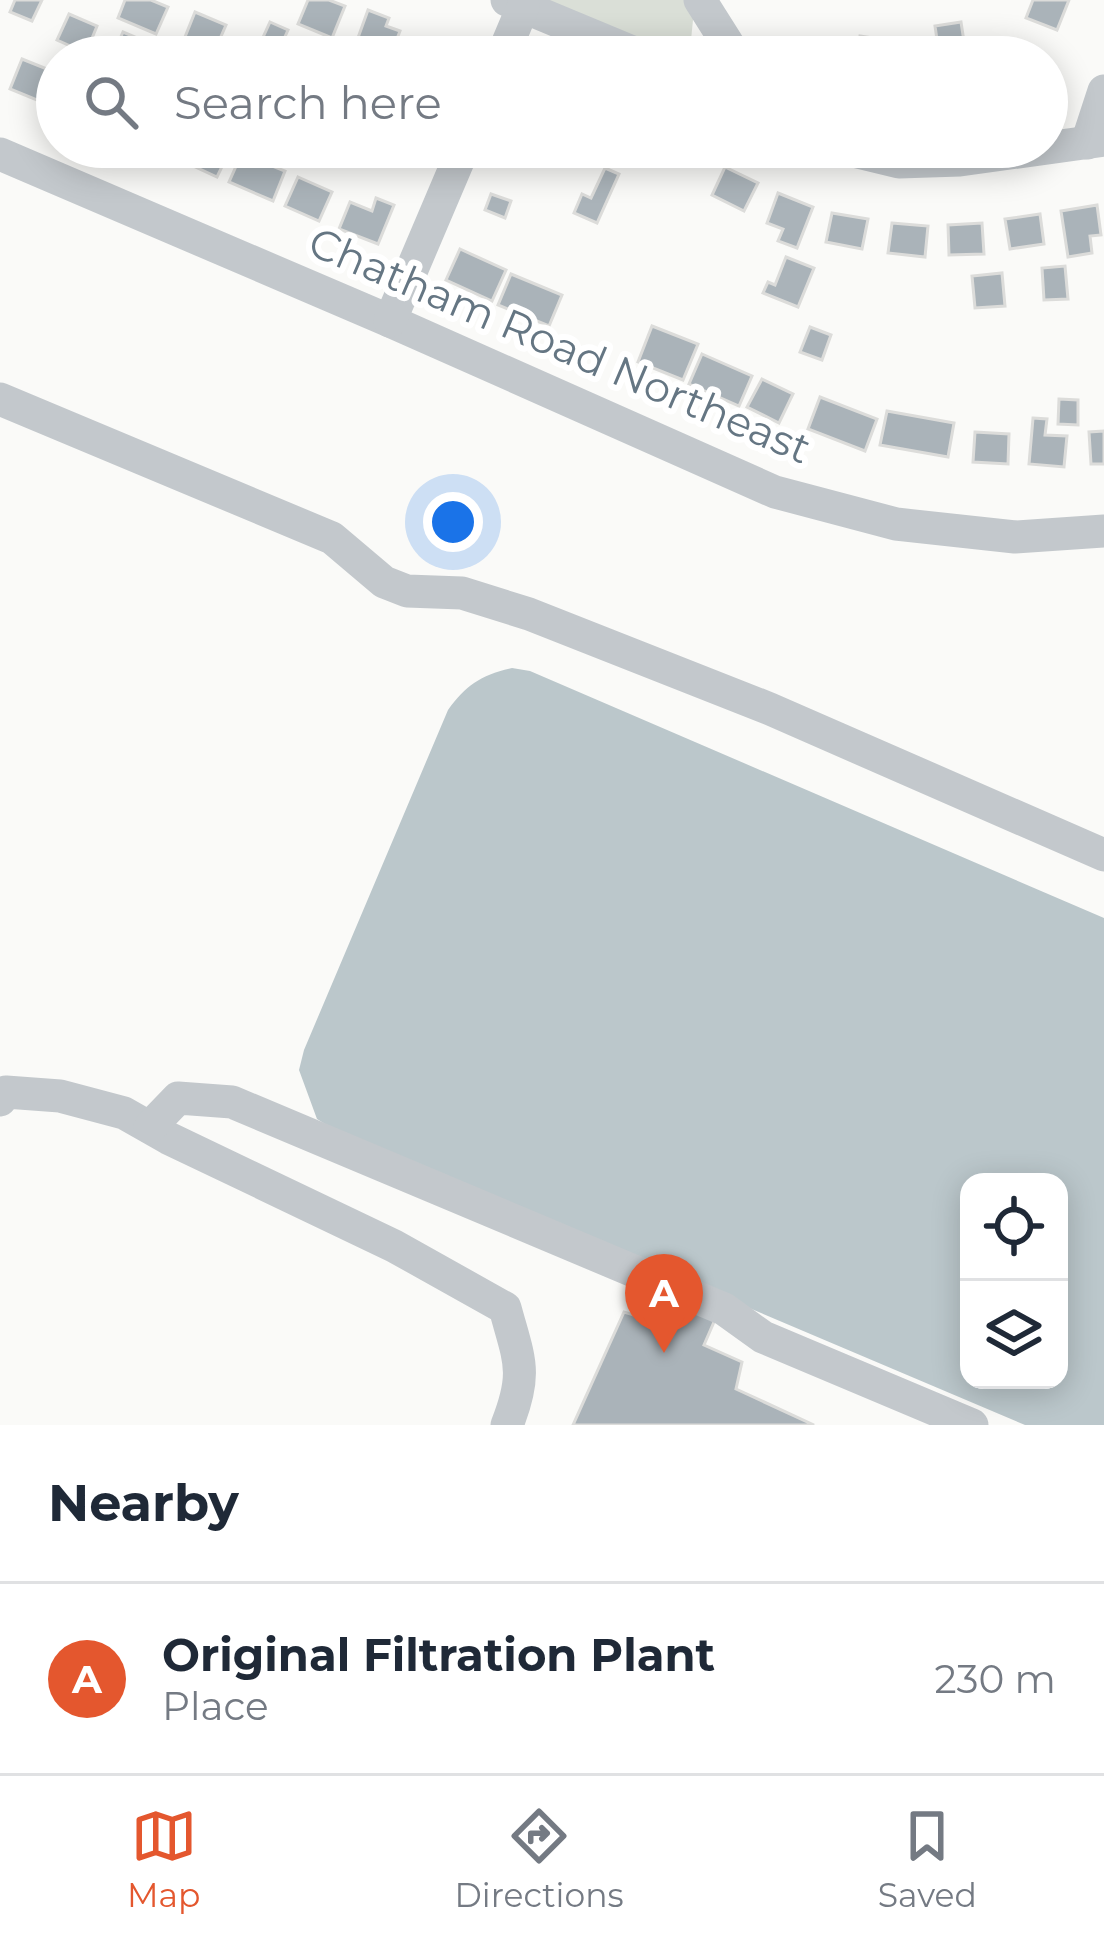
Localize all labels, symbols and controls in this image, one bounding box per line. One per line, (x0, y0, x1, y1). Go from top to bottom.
search box (36, 36, 1068, 168)
icon: search (78, 69, 144, 135)
text: Search here (174, 75, 442, 130)
street label: Chatham Road Northeast (301, 216, 819, 474)
your location (423, 492, 483, 552)
map controls (960, 1173, 1068, 1389)
button: locate (960, 1173, 1068, 1281)
pin: A (625, 1254, 703, 1353)
button: layers (960, 1281, 1068, 1389)
text: Nearby (48, 1472, 239, 1534)
text: Original Filtration Plant (162, 1627, 715, 1682)
text: A (72, 1655, 102, 1703)
text: 230 m (934, 1655, 1056, 1703)
text: Place (162, 1682, 269, 1730)
tab: Map (127, 1803, 200, 1915)
tab: Directions (455, 1803, 624, 1915)
tab: Saved (878, 1803, 977, 1915)

